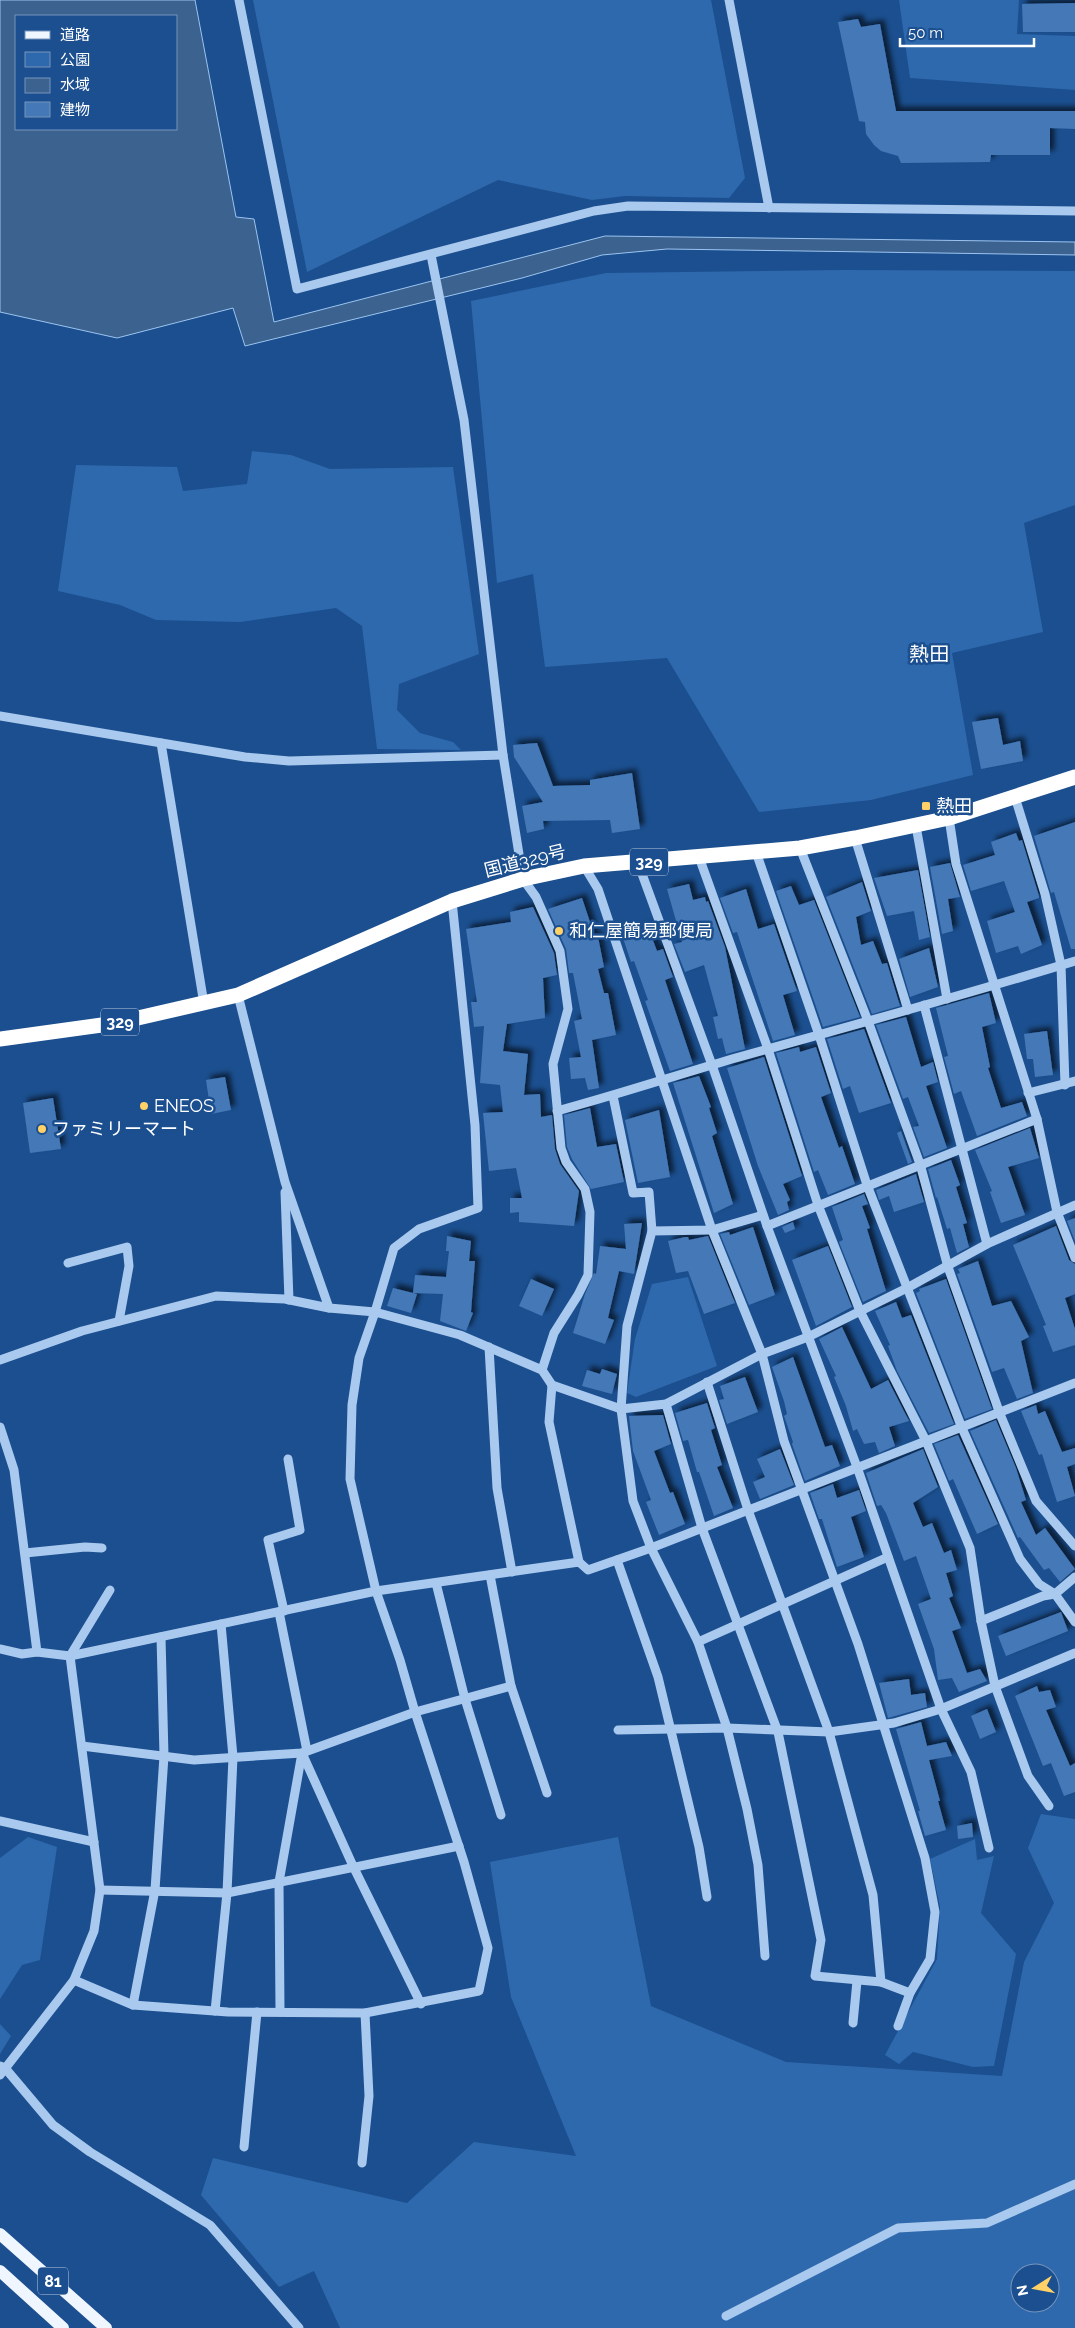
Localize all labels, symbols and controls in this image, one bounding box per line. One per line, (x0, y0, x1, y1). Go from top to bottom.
legend (15, 15, 178, 130)
scale bar (900, 15, 1034, 47)
text: 50 m (908, 24, 943, 42)
text: 道路 (60, 26, 90, 44)
text: 公園 (60, 51, 90, 69)
text: 水域 (60, 76, 90, 94)
text: 建物 (60, 101, 90, 119)
district label: 熱田 (909, 642, 949, 666)
place label: 熱田 (936, 795, 972, 816)
marker: 熱田 (920, 800, 932, 812)
street label: 国道329号 (482, 840, 568, 881)
road number: 329 (630, 849, 668, 876)
place label: 和仁屋簡易郵便局 (569, 920, 713, 941)
marker: 和仁屋簡易郵便局 (553, 925, 565, 937)
road number: 329 (101, 1009, 139, 1036)
place label: ENEOS (154, 1095, 214, 1116)
marker: ENEOS (138, 1100, 150, 1112)
place label: ファミリーマート (52, 1118, 196, 1139)
marker: ファミリーマート (36, 1123, 48, 1135)
north arrow (1010, 2263, 1060, 2313)
road number: 81 (38, 2268, 68, 2294)
text: N (1013, 2284, 1031, 2297)

